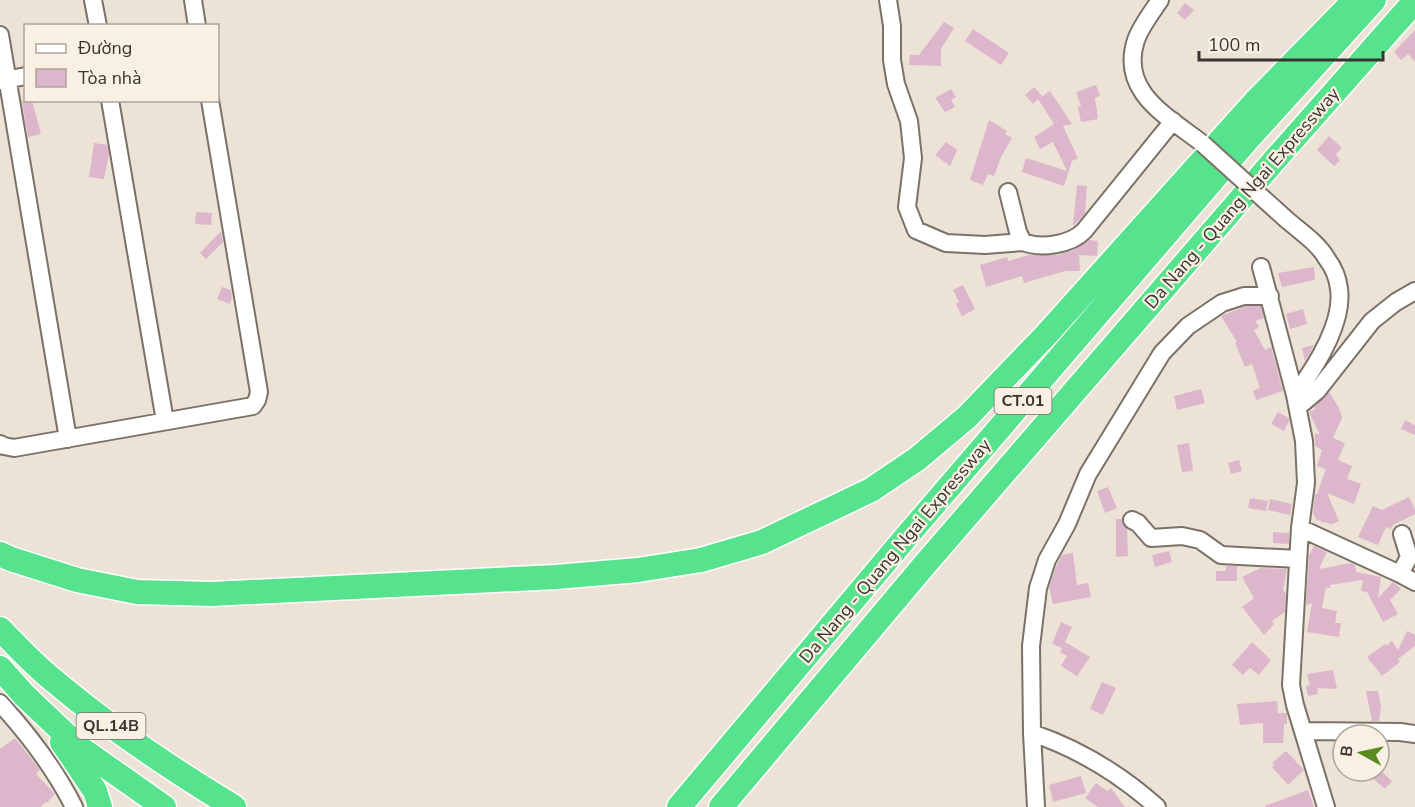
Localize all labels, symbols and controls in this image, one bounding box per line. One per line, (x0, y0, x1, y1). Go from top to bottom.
legend (24, 24, 219, 102)
scale bar (1199, 24, 1384, 62)
text: 100 m (1208, 33, 1260, 57)
text: Đường (77, 36, 132, 60)
text: Tòa nhà (78, 66, 142, 90)
street label: Da Nang - Quang Ngai Expressway (1139, 82, 1345, 314)
road number: CT.01 (994, 388, 1052, 414)
street label: Da Nang - Quang Ngai Expressway (794, 433, 997, 668)
road number: QL.14B (76, 713, 146, 739)
north arrow (1331, 723, 1391, 783)
text: B (1335, 744, 1359, 758)

